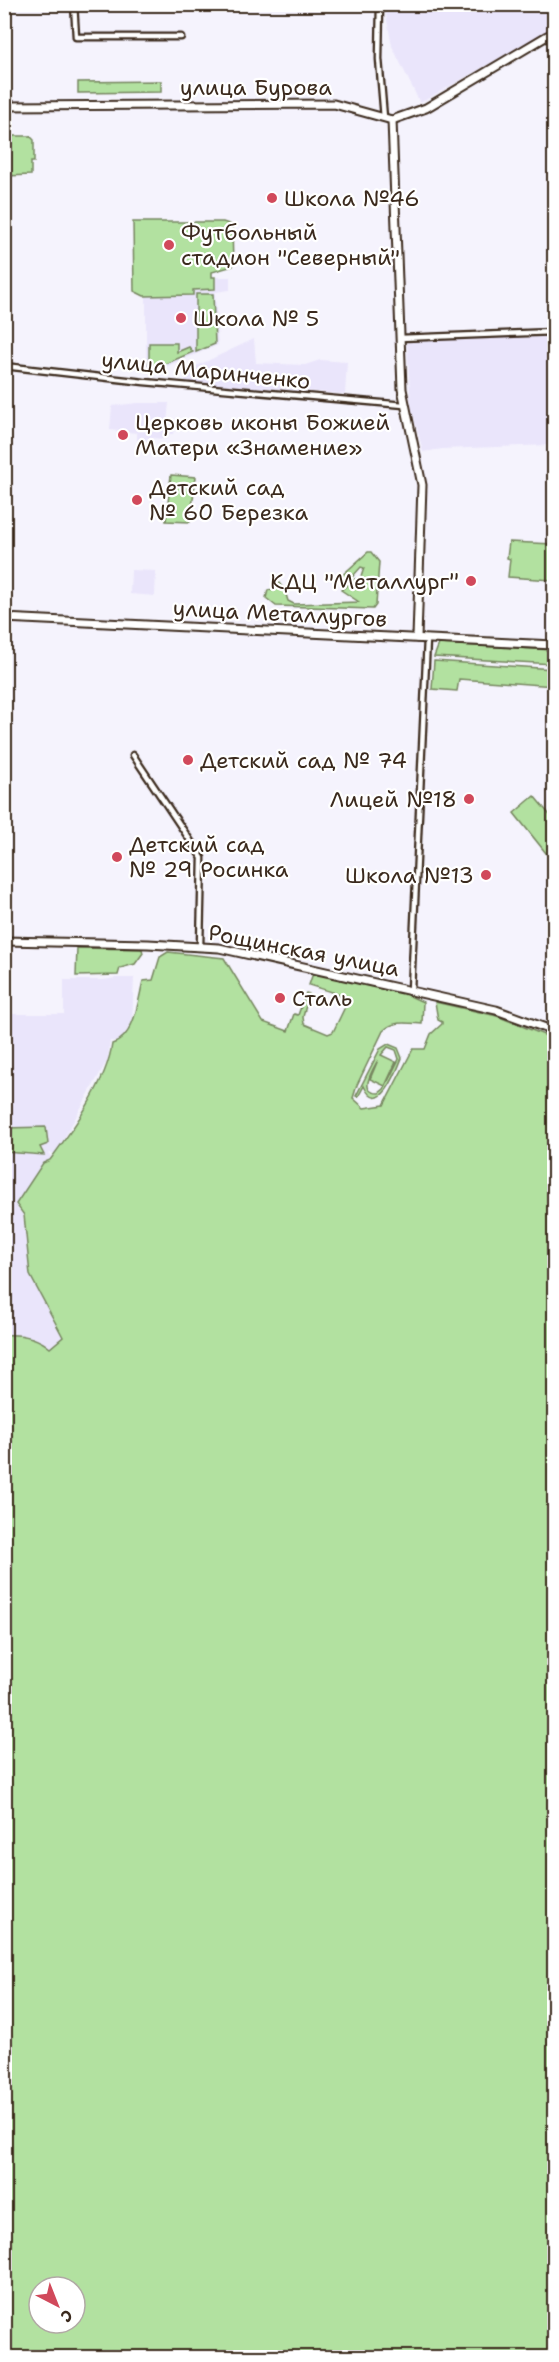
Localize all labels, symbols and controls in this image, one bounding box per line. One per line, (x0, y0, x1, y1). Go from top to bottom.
street label: улица Бурова (180, 73, 332, 102)
place label: Школа №46 (284, 184, 420, 213)
marker: Школа №46 (265, 191, 279, 205)
place label: Футбольный стадион "Северный" (181, 218, 400, 272)
marker: Футбольный стадион "Северный" (162, 238, 176, 252)
place label: Школа № 5 (193, 304, 319, 333)
marker: Школа № 5 (174, 311, 188, 325)
street label: улица Маринченко (100, 345, 312, 396)
place label: Церковь иконы Божией Матери «Знамение» (135, 408, 390, 462)
marker: Церковь иконы Божией Матери «Знамение» (116, 428, 130, 442)
place label: Детский сад № 60 Березка (149, 473, 308, 527)
marker: Детский сад № 60 Березка (130, 493, 144, 507)
place label: КДЦ "Металлург" (270, 567, 459, 596)
marker: КДЦ "Металлург" (464, 574, 478, 588)
street label: улица Металлургов (172, 593, 388, 634)
place label: Детский сад № 74 (200, 746, 407, 775)
marker: Детский сад № 74 (181, 753, 195, 767)
place label: Лицей №18 (330, 785, 457, 814)
marker: Лицей №18 (462, 792, 476, 806)
place label: Детский сад № 29 Росинка (129, 830, 289, 884)
marker: Детский сад № 29 Росинка (110, 850, 124, 864)
place label: Школа №13 (345, 861, 474, 890)
marker: Школа №13 (479, 868, 493, 882)
street label: Рощинская улица (206, 918, 402, 983)
place label: Сталь (292, 984, 352, 1013)
marker: Сталь (273, 991, 287, 1005)
north arrow (27, 2275, 87, 2335)
text: С (56, 2305, 77, 2327)

